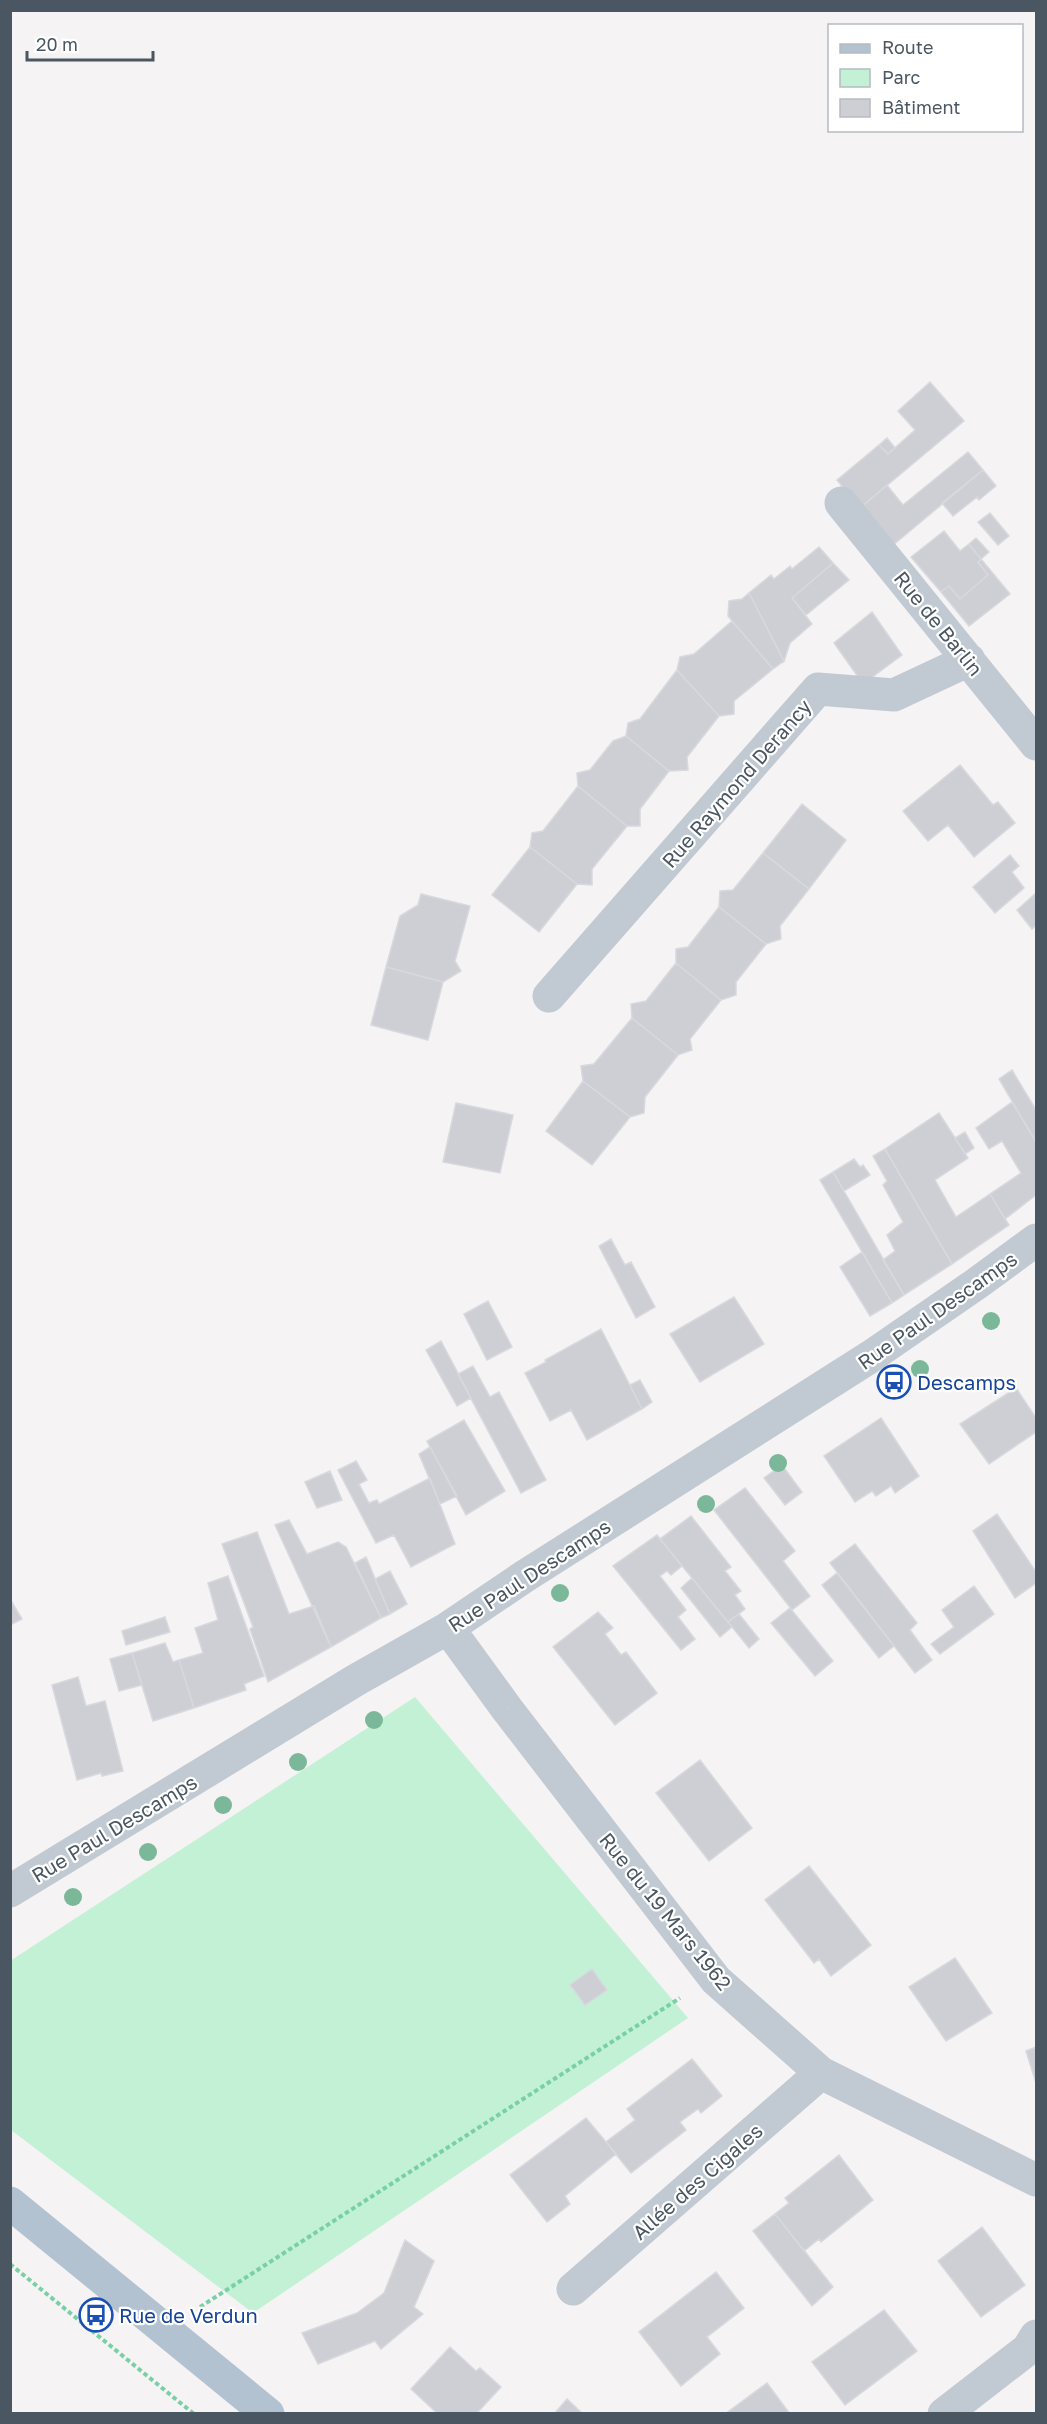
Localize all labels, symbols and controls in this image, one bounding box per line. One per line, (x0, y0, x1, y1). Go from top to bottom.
scale bar (27, 24, 153, 62)
legend (828, 24, 1023, 132)
text: 20 m (36, 33, 78, 55)
text: Route (882, 36, 933, 58)
text: Parc (882, 66, 921, 88)
text: Bâtiment (882, 96, 961, 118)
street label: Rue de Barlin (890, 566, 988, 680)
street label: Rue Raymond Derancy (656, 694, 816, 872)
street label: Rue Paul Descamps (853, 1246, 1021, 1374)
bus stop icon: Descamps (876, 1364, 912, 1400)
place label: Descamps (917, 1370, 1016, 1394)
street label: Rue Paul Descamps (443, 1514, 615, 1636)
street label: Rue Paul Descamps (27, 1769, 201, 1887)
street label: Rue du 19 Mars 1962 (595, 1827, 737, 1995)
street label: Allée des Cigales (627, 2118, 767, 2244)
bus stop icon: Rue de Verdun (78, 2297, 114, 2333)
place label: Rue de Verdun (119, 2303, 258, 2327)

